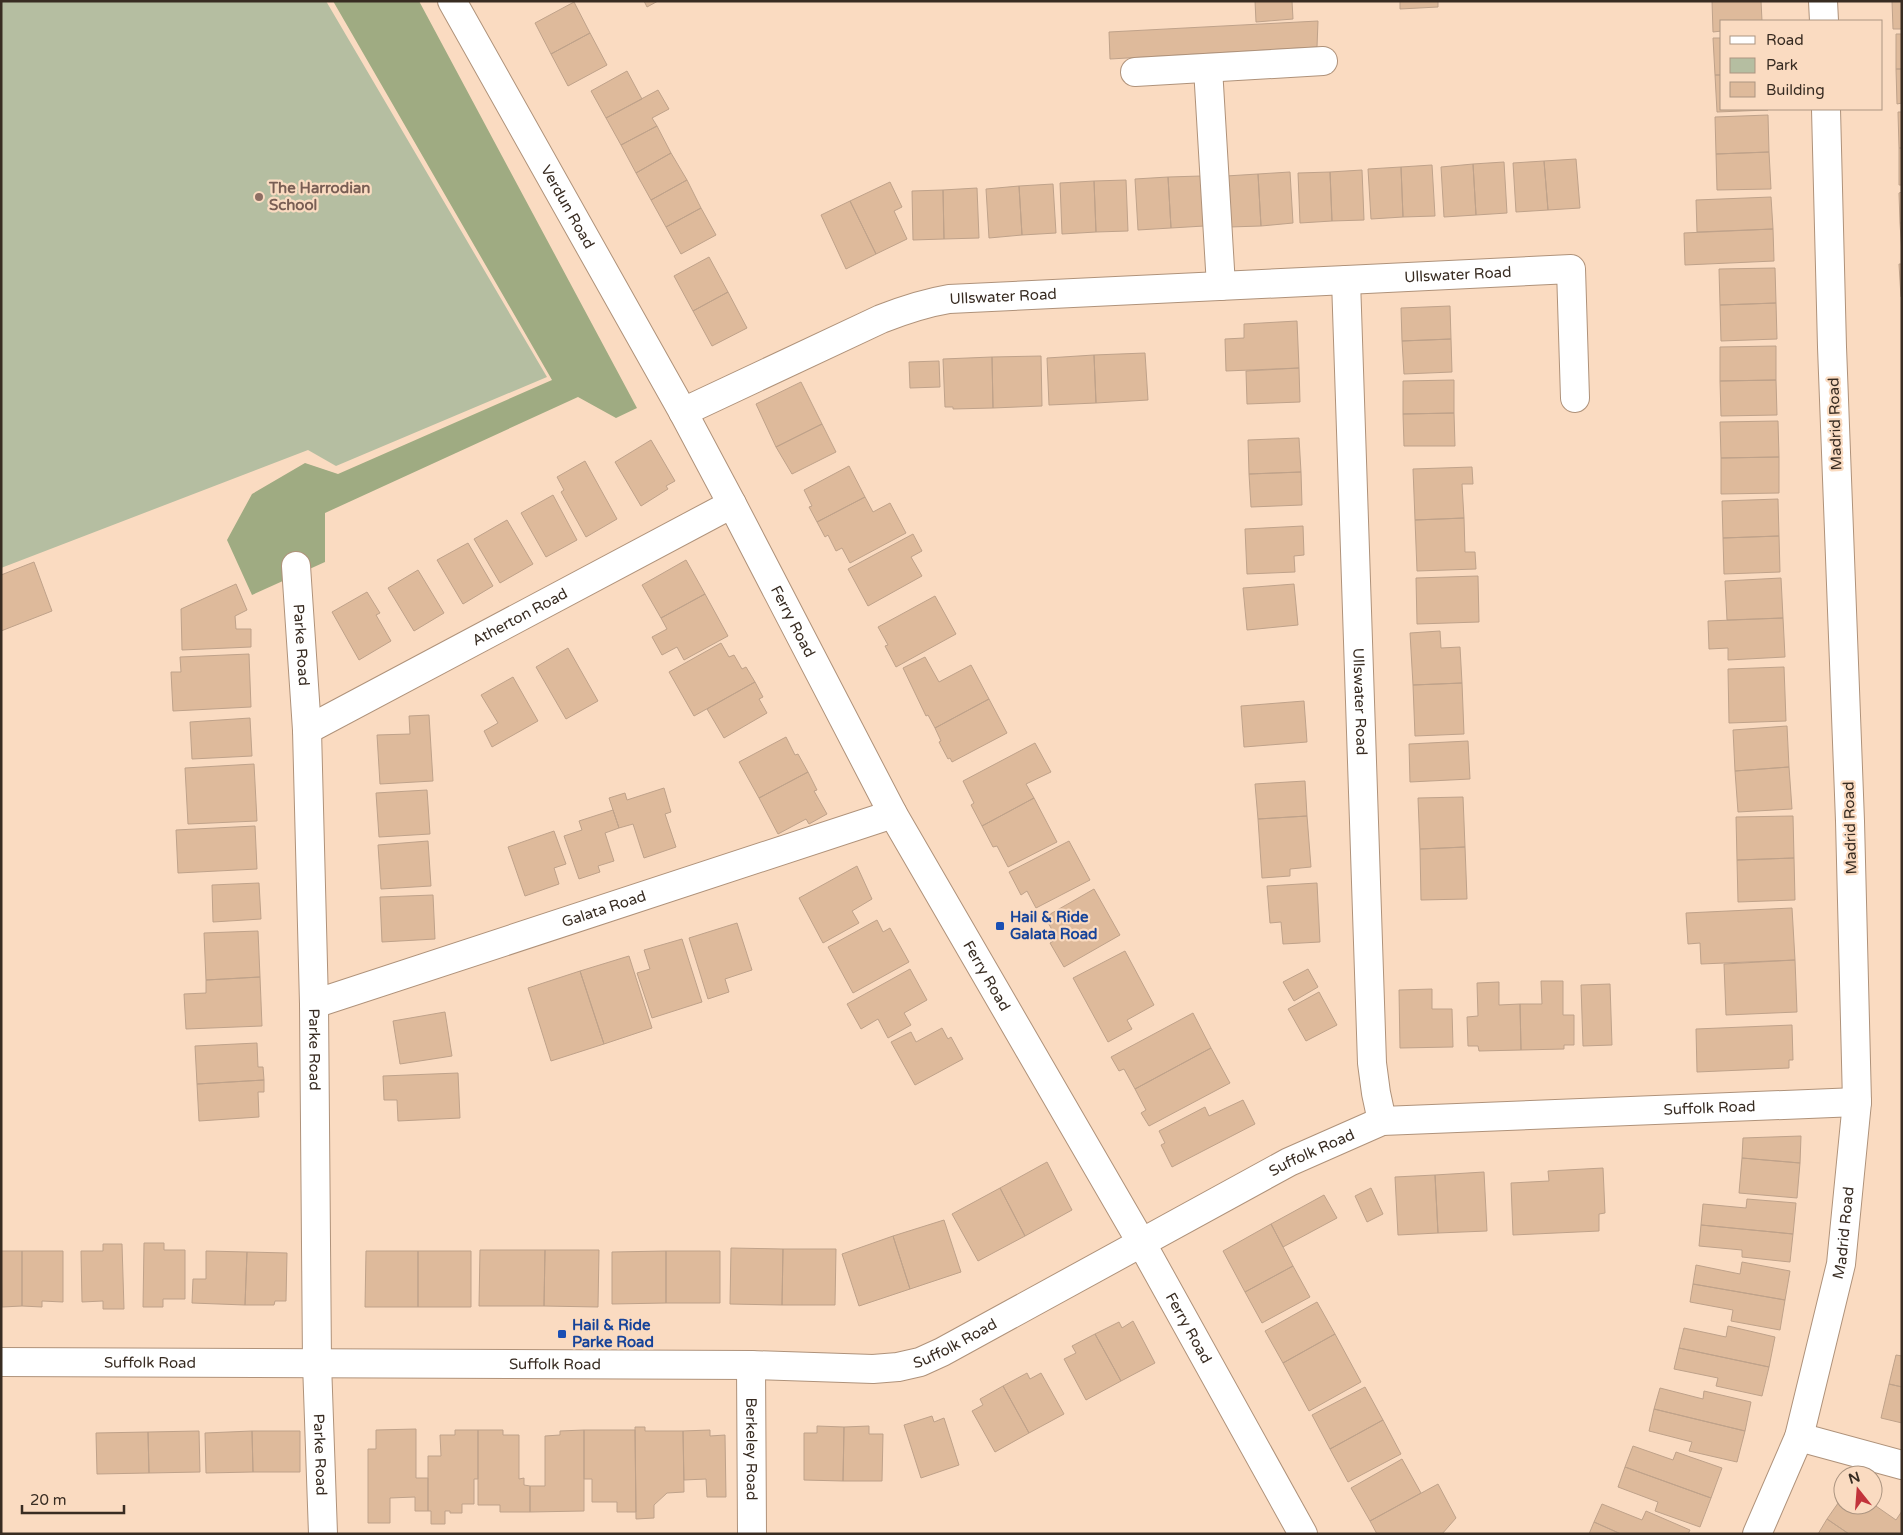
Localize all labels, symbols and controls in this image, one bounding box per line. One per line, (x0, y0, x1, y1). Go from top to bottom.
legend (1720, 20, 1883, 110)
text: Road (1766, 31, 1804, 49)
text: Park (1766, 56, 1798, 74)
text: Building (1766, 81, 1825, 99)
street label: Verdun Road (537, 162, 598, 252)
place label: The Harrodian School (268, 179, 370, 214)
marker: The Harrodian School (253, 191, 265, 203)
street label: Ullswater Road (1404, 263, 1512, 286)
street label: Ullswater Road (949, 285, 1057, 308)
street label: Madrid Road (1824, 377, 1846, 471)
street label: Ferry Road (767, 583, 819, 660)
street label: Atherton Road (469, 584, 571, 650)
street label: Parke Road (290, 603, 313, 686)
street label: Ullswater Road (1349, 648, 1371, 756)
street label: Madrid Road (1839, 781, 1861, 875)
street label: Galata Road (559, 887, 648, 931)
place label: Hail & Ride Galata Road (1010, 908, 1098, 943)
marker: Hail & Ride Galata Road (994, 920, 1006, 932)
street label: Ferry Road (959, 937, 1014, 1014)
street label: Parke Road (305, 1008, 324, 1091)
street label: Suffolk Road (1663, 1097, 1756, 1119)
street label: Suffolk Road (1266, 1125, 1357, 1180)
street label: Madrid Road (1829, 1186, 1858, 1281)
street label: Ferry Road (1162, 1289, 1216, 1367)
street label: Suffolk Road (911, 1315, 1000, 1372)
place label: Hail & Ride Parke Road (572, 1316, 654, 1351)
marker: Hail & Ride Parke Road (556, 1328, 568, 1340)
street label: Suffolk Road (104, 1353, 196, 1372)
street label: Suffolk Road (509, 1355, 601, 1373)
street label: Berkeley Road (742, 1397, 761, 1501)
street label: Parke Road (310, 1413, 331, 1496)
north arrow (1833, 1465, 1883, 1515)
text: N (1846, 1468, 1862, 1488)
scale bar (22, 1482, 125, 1514)
text: 20 m (30, 1491, 67, 1509)

